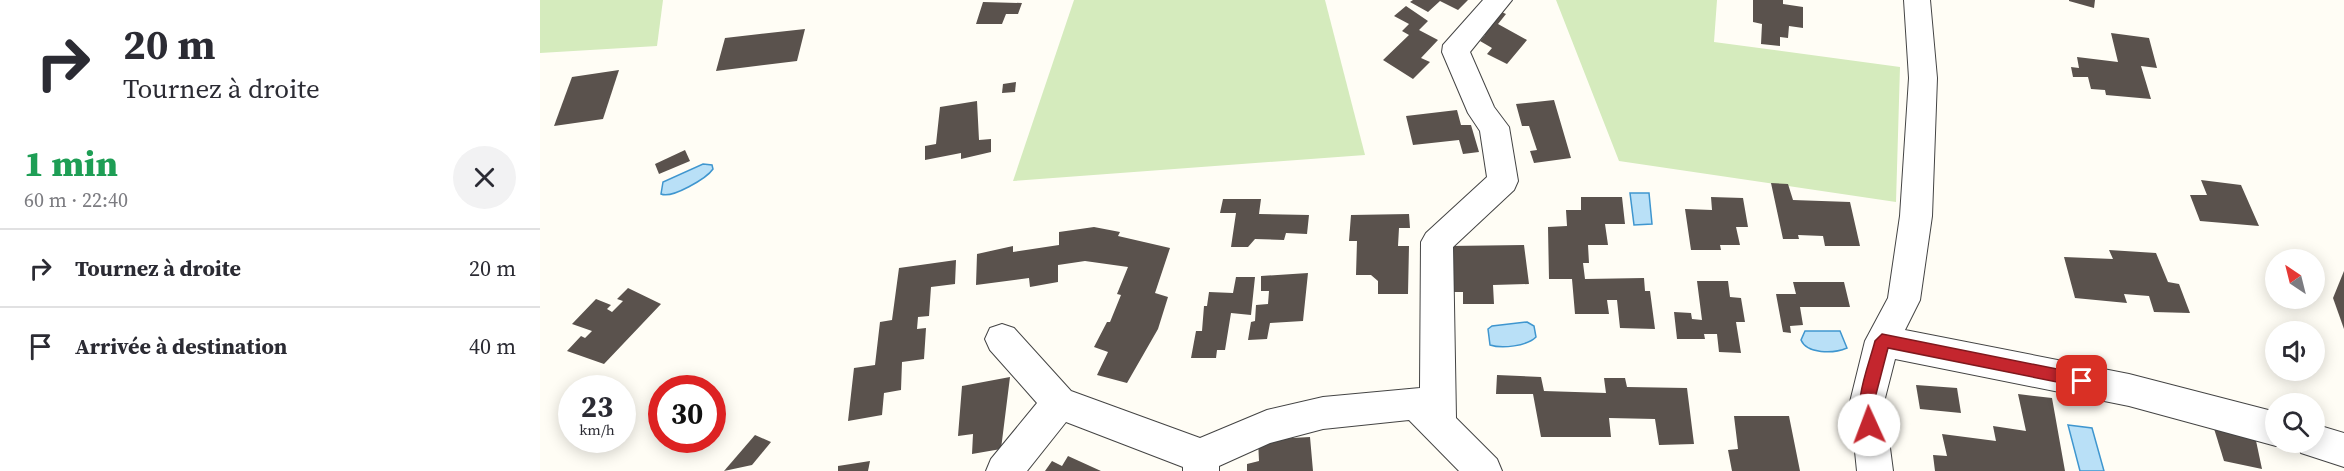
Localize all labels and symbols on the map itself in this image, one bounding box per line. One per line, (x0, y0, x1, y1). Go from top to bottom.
north arrow (2265, 249, 2325, 309)
pin (2056, 355, 2107, 406)
speed limit sign: 30 (648, 375, 726, 453)
position arrow (1837, 393, 1901, 457)

